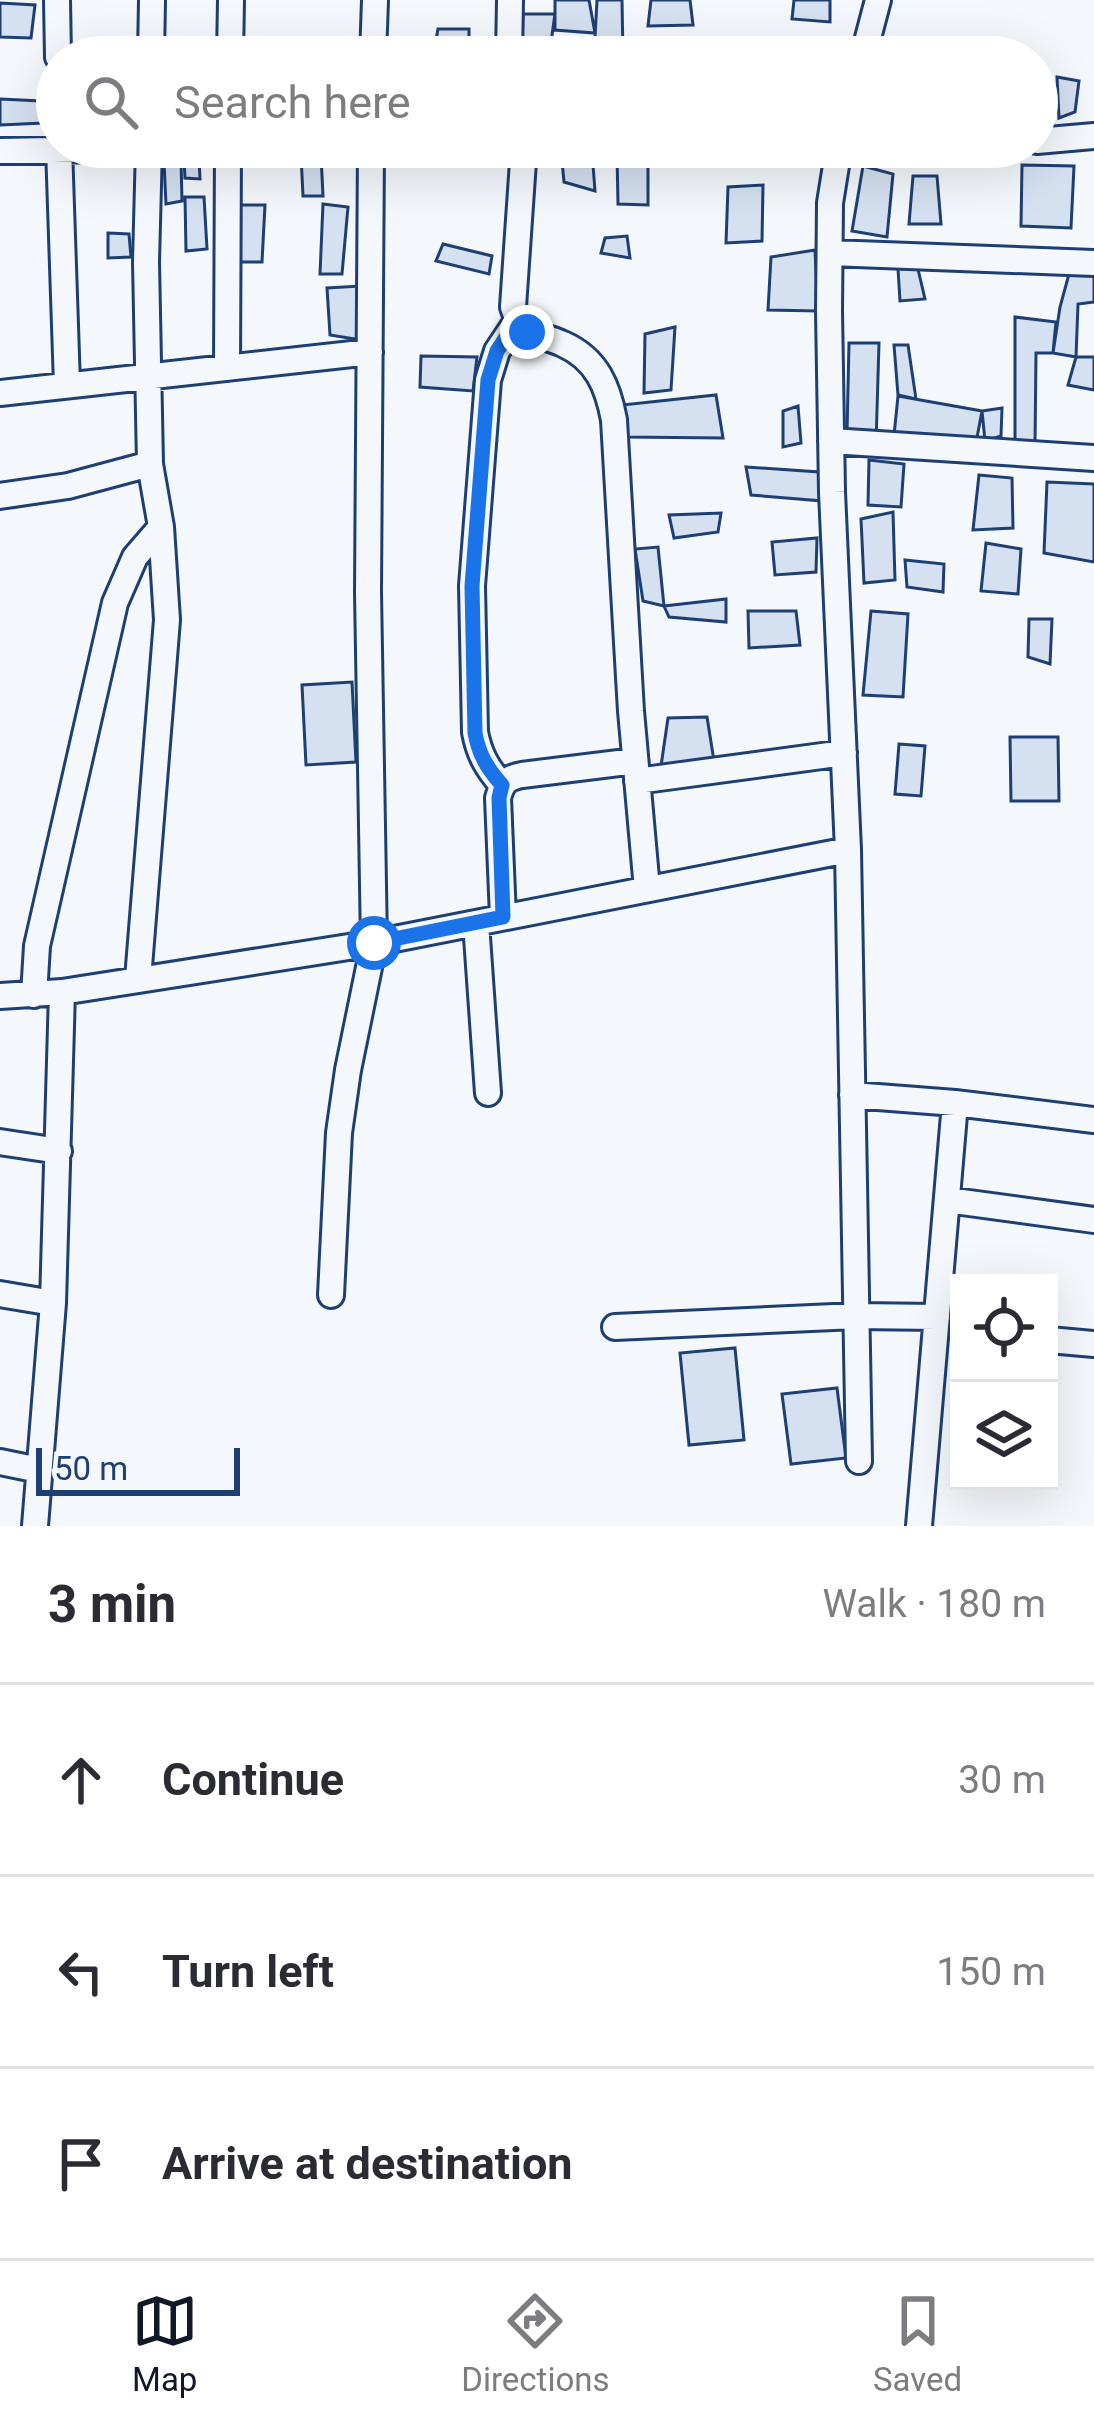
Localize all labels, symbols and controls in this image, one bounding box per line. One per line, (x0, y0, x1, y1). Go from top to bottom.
search box (36, 36, 1058, 168)
icon: search (78, 69, 144, 135)
text: Search here (174, 76, 411, 129)
route end (500, 305, 554, 359)
route start (347, 916, 401, 970)
map controls (950, 1274, 1058, 1490)
button: locate (950, 1274, 1058, 1382)
button: layers (950, 1382, 1058, 1490)
scale bar (36, 1442, 240, 1495)
text: 50 m (54, 1449, 128, 1488)
text: 3 min (48, 1575, 176, 1634)
text: Walk · 180 m (822, 1581, 1046, 1627)
icon: ahead (48, 1747, 114, 1813)
text: Continue (162, 1753, 344, 1806)
text: 30 m (958, 1757, 1046, 1803)
icon: left (48, 1939, 114, 2005)
text: Turn left (162, 1945, 334, 1998)
text: 150 m (936, 1949, 1046, 1995)
icon: arrive (48, 2131, 114, 2197)
text: Arrive at destination (162, 2137, 573, 2190)
tab: Map (132, 2288, 198, 2399)
tab: Directions (461, 2288, 610, 2399)
tab: Saved (873, 2288, 962, 2399)

